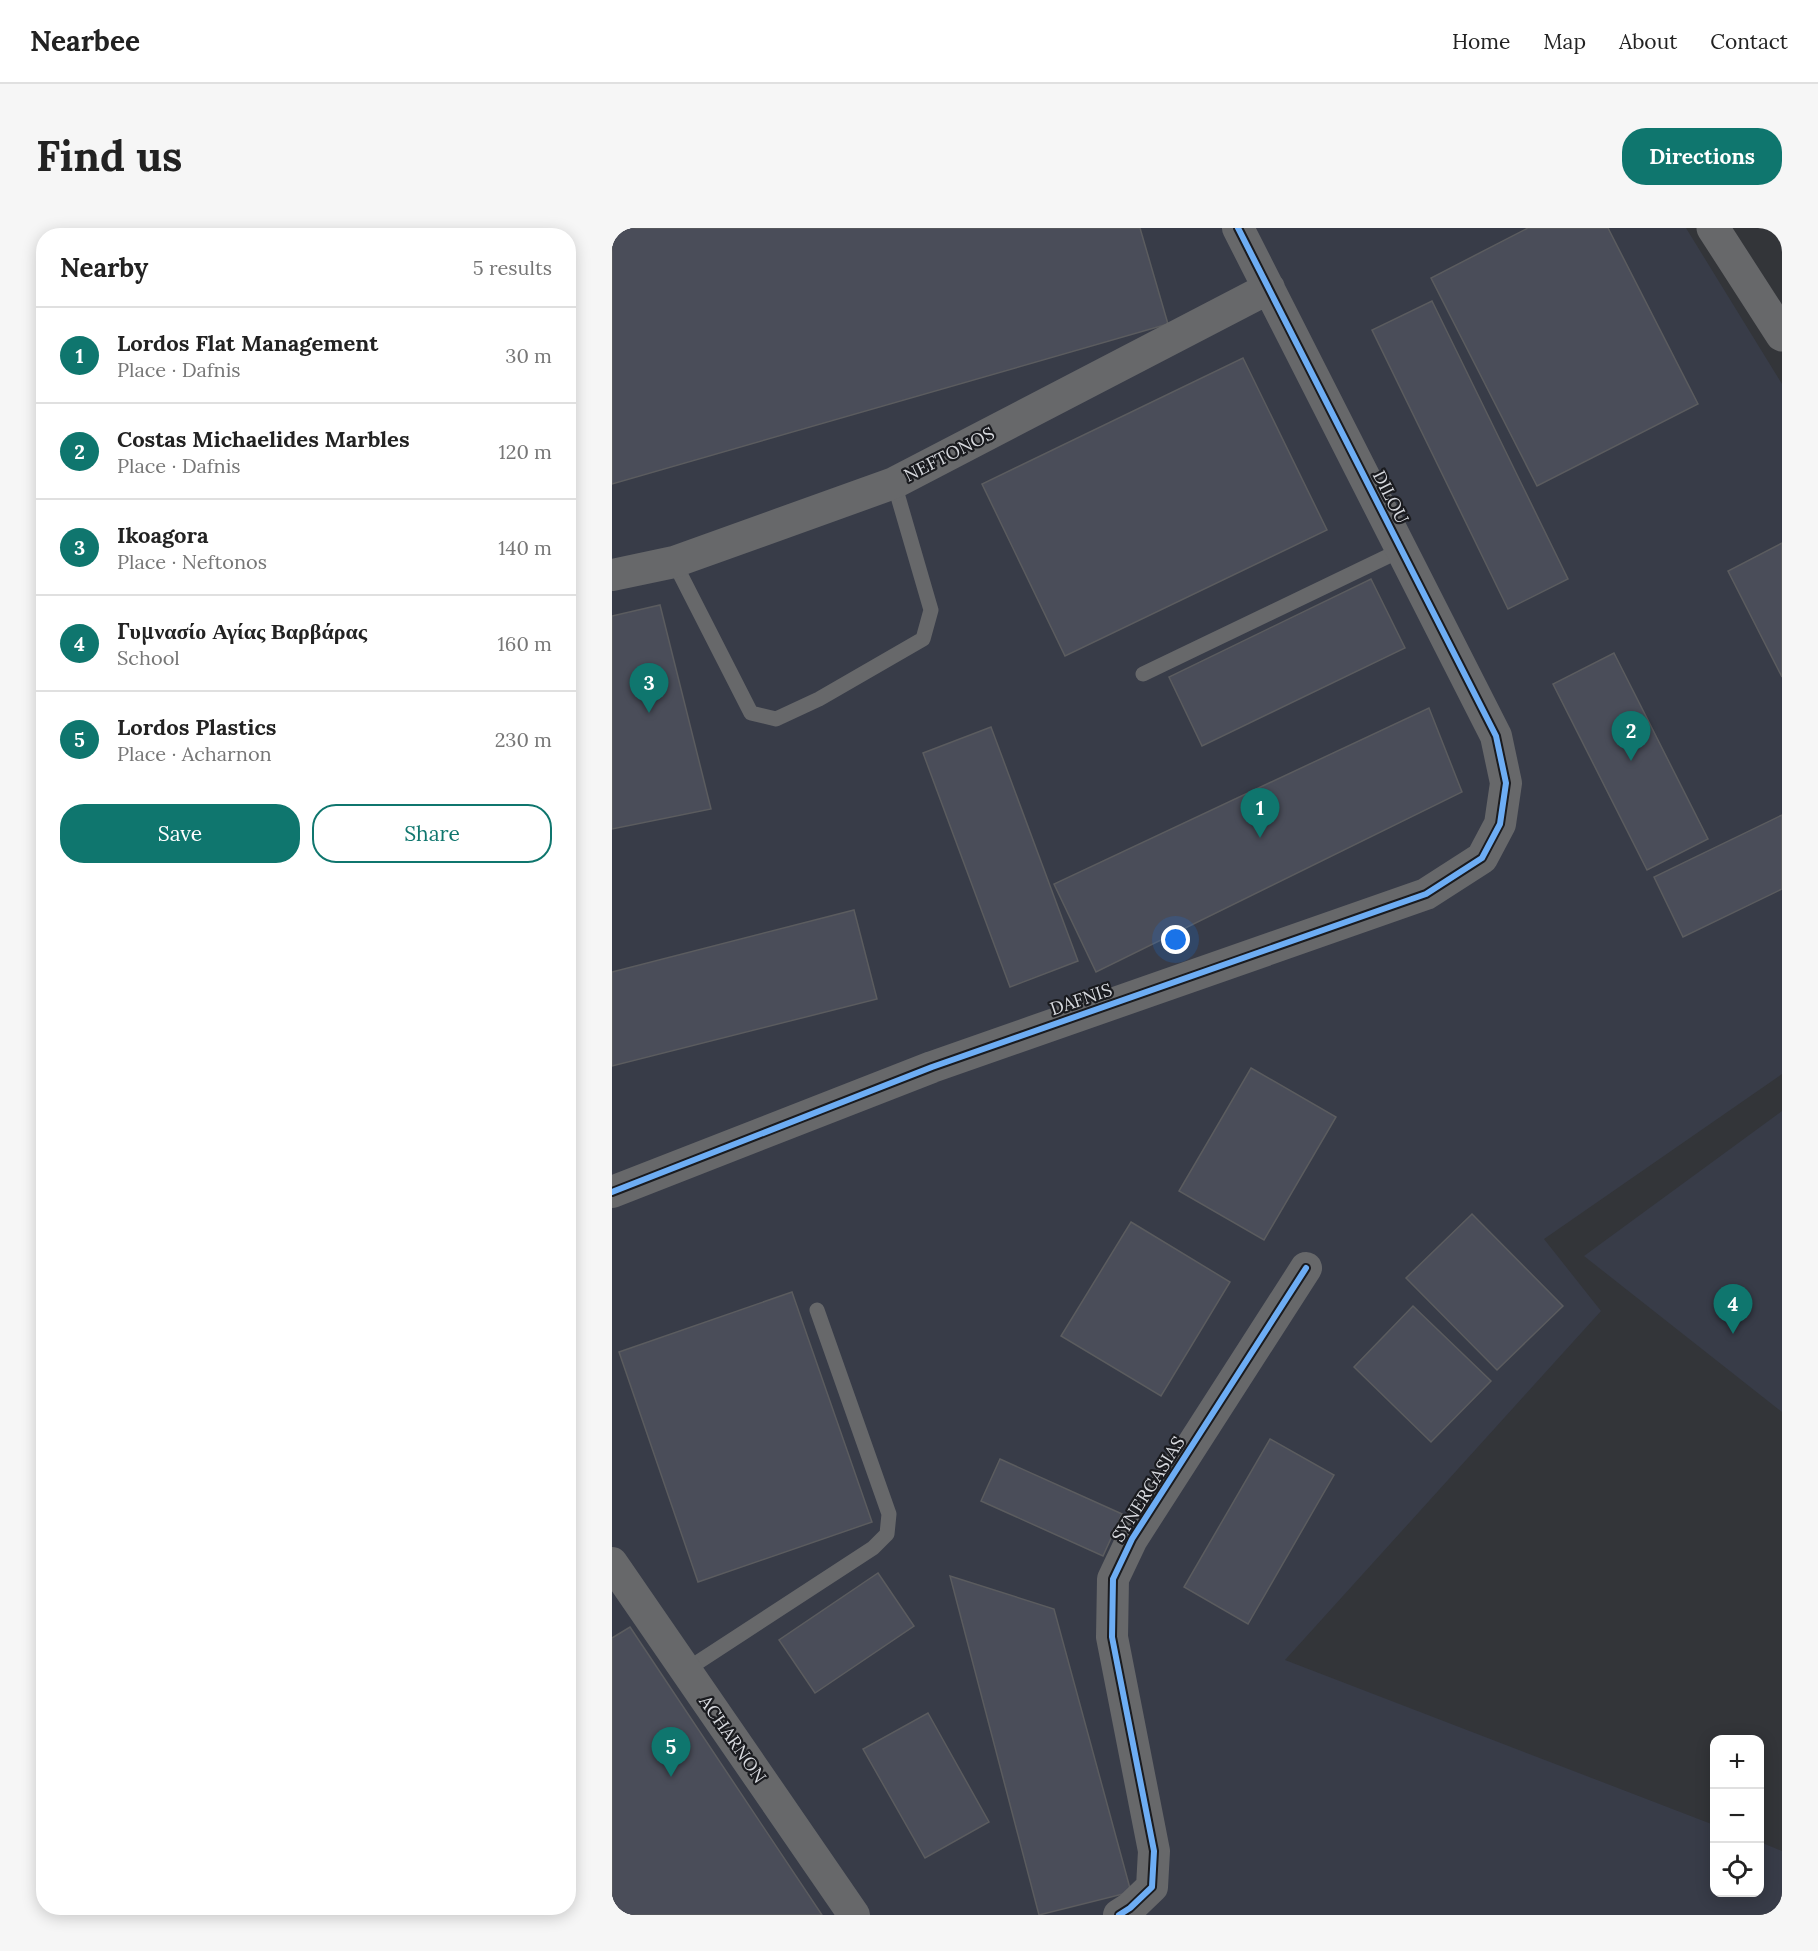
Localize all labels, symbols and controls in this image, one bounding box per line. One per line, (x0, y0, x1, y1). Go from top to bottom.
text: Nearbee (30, 23, 140, 59)
text: Home (1452, 28, 1510, 55)
text: Map (1543, 28, 1586, 55)
text: About (1619, 28, 1677, 55)
text: Contact (1710, 28, 1788, 55)
button: Directions (1622, 128, 1782, 185)
text: Find us (36, 129, 182, 183)
text: Nearby (60, 251, 148, 284)
text: 5 results (473, 255, 552, 280)
text: Lordos Flat Management (117, 329, 378, 357)
text: 1 (75, 343, 84, 368)
text: 30 m (505, 343, 552, 368)
text: Place · Dafnis (117, 357, 241, 382)
street label: NEFTONOS (900, 421, 998, 487)
text: Costas Michaelides Marbles (117, 425, 410, 453)
text: 2 (74, 439, 85, 464)
text: 120 m (498, 439, 552, 464)
text: Place · Dafnis (117, 453, 241, 478)
street label: DILOU (1368, 466, 1414, 528)
text: Ikoagora (117, 521, 209, 549)
text: 3 (74, 535, 85, 560)
text: 140 m (498, 535, 552, 560)
text: Place · Neftonos (117, 549, 267, 574)
text: Γυμνασίο Αγίας Βαρβάρας (117, 617, 367, 645)
text: 4 (74, 631, 85, 656)
text: 160 m (498, 631, 552, 656)
text: School (117, 645, 180, 670)
pin: 3 (630, 664, 669, 713)
pin: 2 (1612, 712, 1650, 761)
text: Lordos Plastics (117, 713, 276, 741)
text: 5 (74, 727, 85, 752)
text: 230 m (495, 727, 552, 752)
text: Place · Acharnon (117, 741, 272, 766)
pin: 1 (1240, 788, 1280, 838)
button: Save (60, 804, 300, 863)
button: Share (312, 804, 552, 863)
your location (1161, 925, 1190, 954)
street label: DAFNIS (1047, 978, 1115, 1020)
pin: 4 (1714, 1284, 1752, 1334)
street label: SYNERGASIAS (1106, 1432, 1190, 1546)
street label: ACHARNON (694, 1690, 772, 1787)
pin: 5 (652, 1728, 690, 1777)
map controls (1710, 1735, 1764, 1897)
button: + (1710, 1735, 1764, 1789)
button: − (1710, 1789, 1764, 1843)
button: locate (1710, 1843, 1764, 1897)

